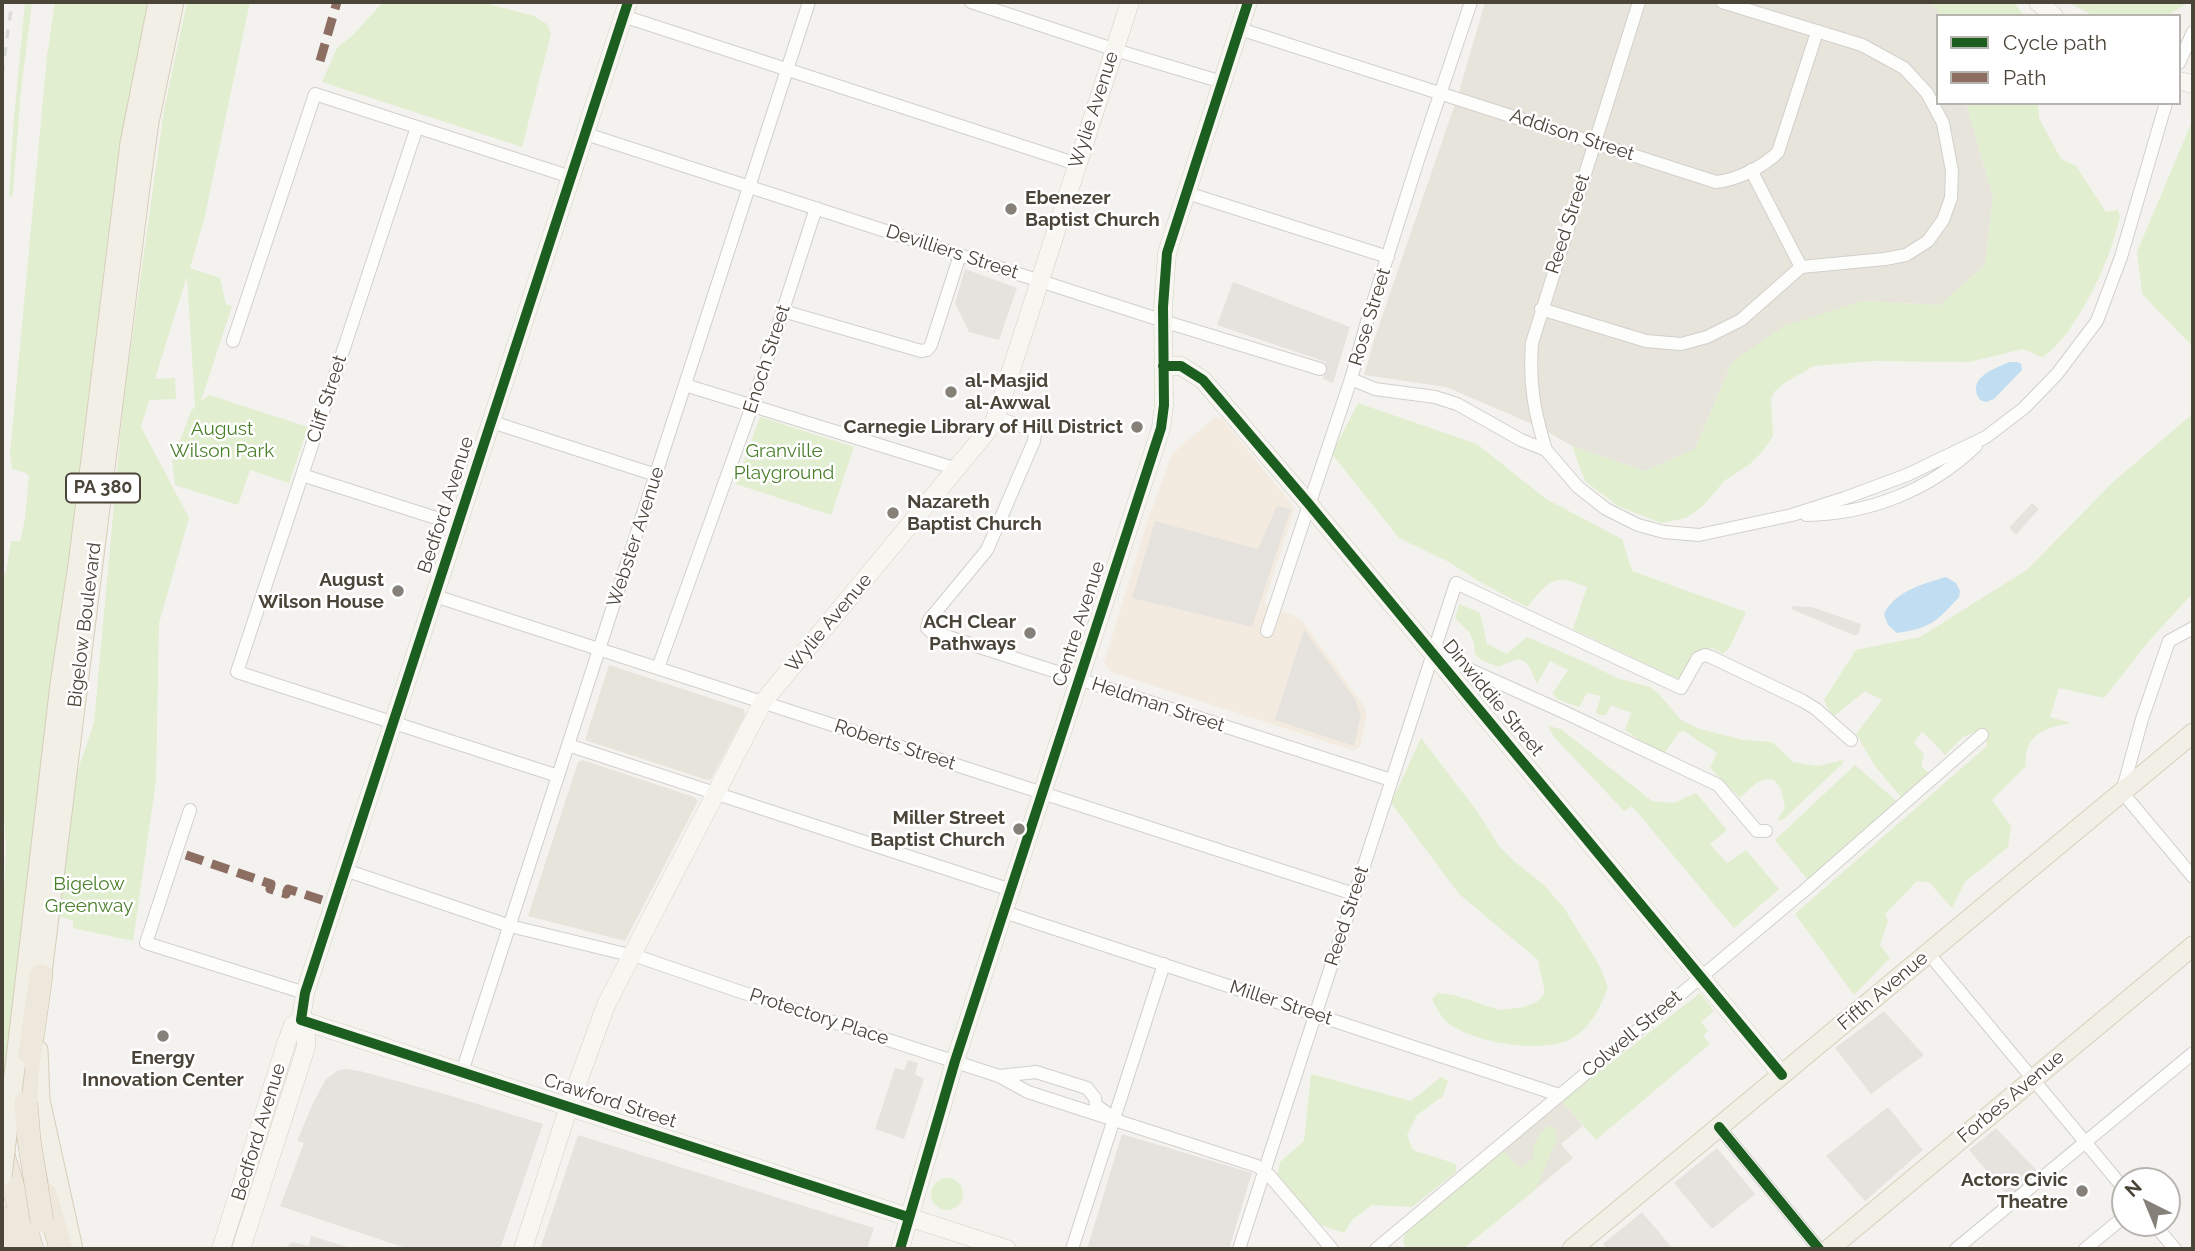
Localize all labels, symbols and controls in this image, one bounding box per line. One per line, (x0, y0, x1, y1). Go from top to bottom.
legend (1936, 14, 2181, 105)
text: Cycle path (2003, 30, 2107, 55)
street label: Wylie Avenue (1064, 48, 1124, 172)
text: Path (2003, 65, 2047, 90)
street label: Addison Street (1507, 104, 1637, 166)
street label: Reed Street (1541, 171, 1595, 277)
place label: Ebenezer Baptist Church (1025, 187, 1160, 231)
marker: Ebenezer Baptist Church (1003, 201, 1019, 217)
street label: Devilliers Street (883, 220, 1021, 284)
street label: Rose Street (1344, 265, 1396, 369)
street label: Enoch Street (739, 302, 795, 416)
street label: Cliff Street (302, 352, 352, 446)
place label: al-Masjid al-Awwal (965, 370, 1050, 414)
marker: al-Masjid al-Awwal (943, 384, 959, 400)
place label: Carnegie Library of Hill District (844, 416, 1123, 438)
park label: August Wilson Park (170, 418, 274, 462)
marker: Carnegie Library of Hill District (1129, 419, 1145, 435)
street label: Bedford Avenue (413, 434, 479, 576)
park label: Granville Playground (734, 440, 834, 484)
street label: Webster Avenue (603, 464, 669, 610)
road number: PA 380 (66, 474, 140, 502)
place label: Nazareth Baptist Church (907, 491, 1042, 535)
marker: Nazareth Baptist Church (885, 505, 901, 521)
street label: Bigelow Boulevard (64, 541, 106, 709)
street label: Centre Avenue (1048, 558, 1110, 690)
place label: August Wilson House (258, 569, 384, 613)
street label: Wylie Avenue (781, 569, 877, 677)
marker: August Wilson House (390, 583, 406, 599)
place label: ACH Clear Pathways (923, 611, 1016, 655)
marker: ACH Clear Pathways (1022, 625, 1038, 641)
street label: Dinwiddie Street (1438, 635, 1548, 761)
street label: Heldman Street (1089, 673, 1227, 737)
street label: Roberts Street (832, 715, 958, 775)
place label: Miller Street Baptist Church (870, 807, 1005, 851)
marker: Miller Street Baptist Church (1011, 821, 1027, 837)
street label: Reed Street (1320, 863, 1374, 969)
park label: Bigelow Greenway (45, 873, 133, 917)
street label: Fifth Avenue (1833, 947, 1933, 1035)
street label: Miller Street (1227, 976, 1335, 1030)
street label: Protectory Place (746, 984, 892, 1050)
street label: Colwell Street (1577, 986, 1687, 1082)
marker: Energy Innovation Center (155, 1028, 171, 1044)
street label: Forbes Avenue (1953, 1046, 2069, 1148)
place label: Energy Innovation Center (82, 1047, 244, 1091)
street label: Bedford Avenue (227, 1060, 291, 1204)
street label: Crawford Street (541, 1069, 679, 1133)
north arrow (2111, 1167, 2181, 1237)
place label: Actors Civic Theatre (1961, 1169, 2068, 1213)
text: N (2120, 1175, 2146, 1201)
marker: Actors Civic Theatre (2074, 1183, 2090, 1199)

